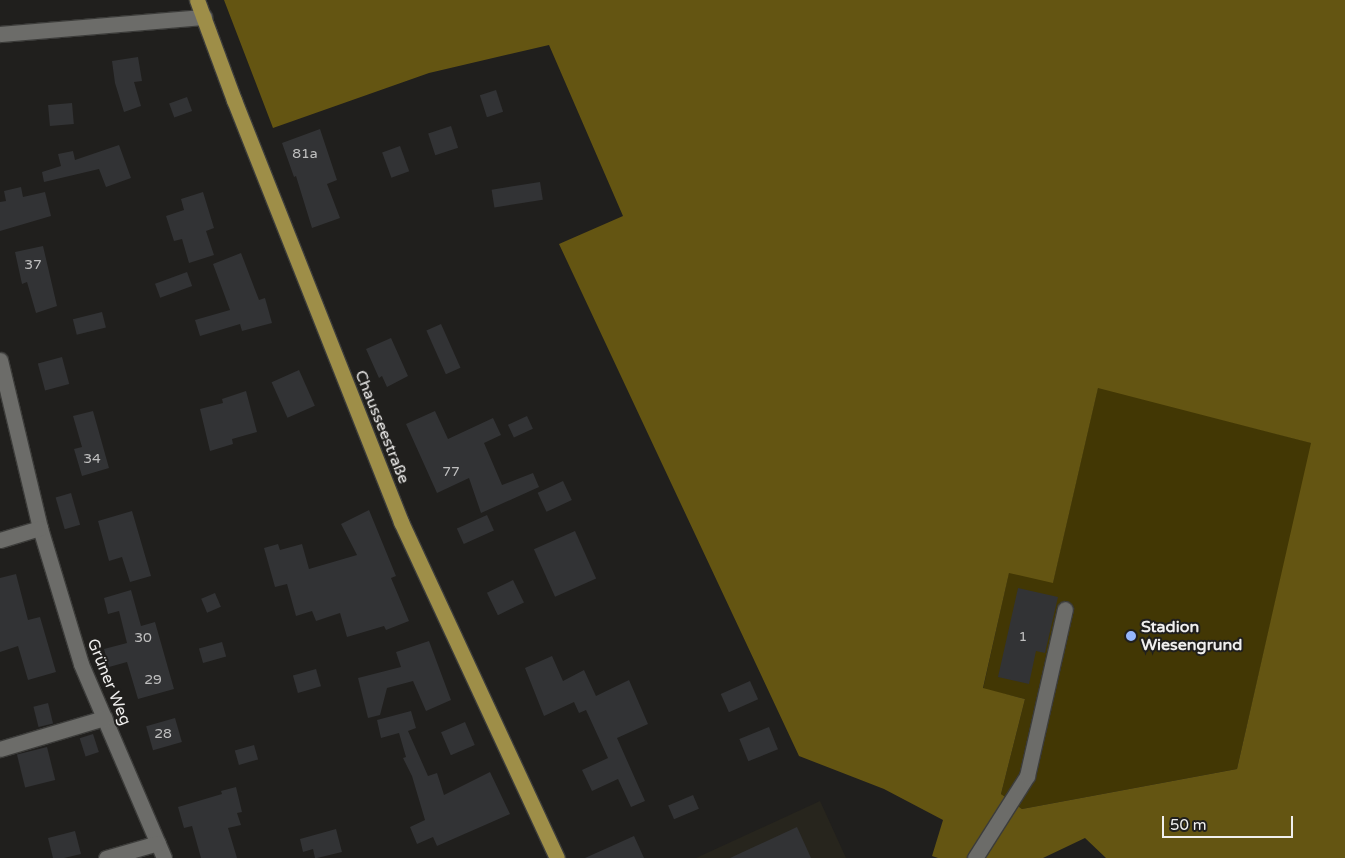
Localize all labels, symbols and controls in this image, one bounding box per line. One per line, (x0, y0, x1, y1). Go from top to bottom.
house number: 81a (292, 146, 318, 162)
house number: 37 (24, 257, 42, 273)
street label: Chausseestraße (351, 367, 413, 487)
house number: 34 (83, 451, 101, 467)
house number: 77 (442, 464, 460, 480)
place label: Stadion Wiesengrund (1141, 617, 1242, 655)
house number: 1 (1019, 629, 1027, 645)
house number: 30 (134, 630, 152, 646)
marker: Stadion Wiesengrund (1125, 630, 1137, 642)
street label: Grüner Weg (83, 636, 135, 728)
house number: 29 (144, 672, 162, 688)
house number: 28 (154, 726, 172, 742)
scale bar (1165, 806, 1296, 838)
text: 50 m (1170, 816, 1207, 834)

